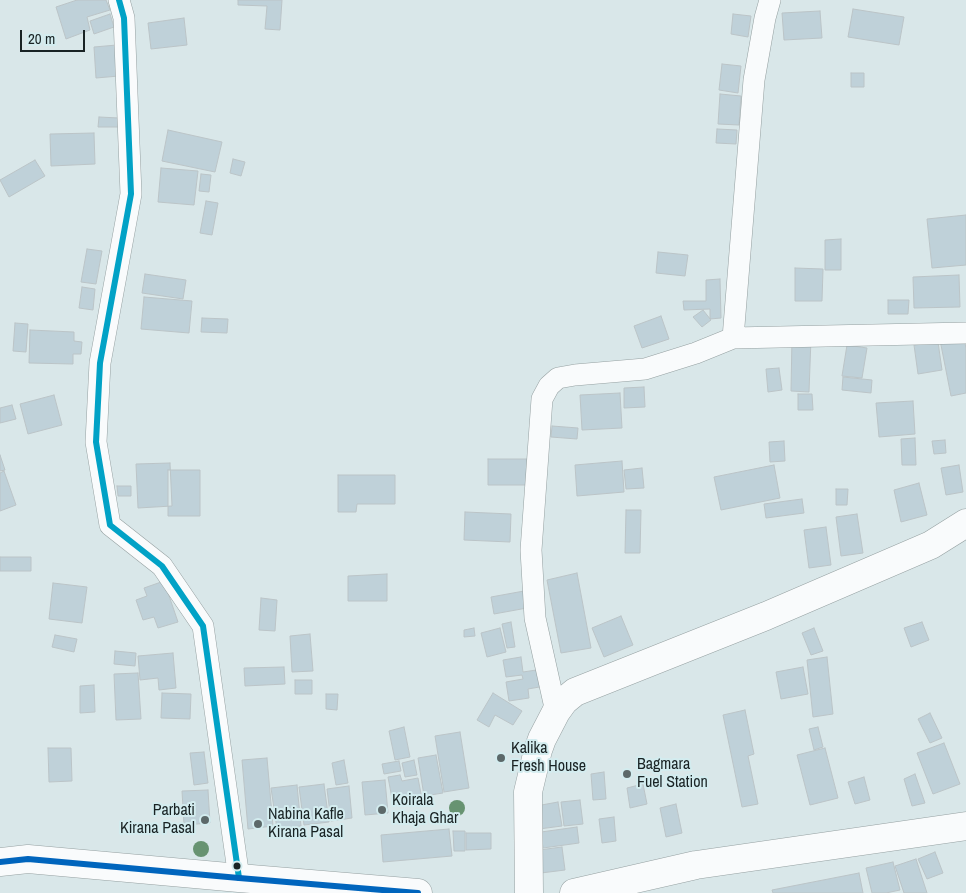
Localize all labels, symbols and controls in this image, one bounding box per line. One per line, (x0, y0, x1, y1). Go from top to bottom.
scale bar (22, 20, 88, 52)
text: 20 m (28, 28, 55, 49)
place label: Kalika Fresh House (511, 739, 586, 777)
marker: Kalika Fresh House (495, 752, 507, 764)
place label: Bagmara Fuel Station (637, 755, 708, 793)
marker: Bagmara Fuel Station (621, 768, 633, 780)
place label: Koirala Khaja Ghar (392, 791, 458, 829)
place label: Parbati Kirana Pasal (120, 801, 195, 839)
marker: Koirala Khaja Ghar (376, 804, 388, 816)
place label: Nabina Kafle Kirana Pasal (268, 805, 344, 843)
marker: Parbati Kirana Pasal (199, 814, 211, 826)
marker: Nabina Kafle Kirana Pasal (252, 818, 264, 830)
unlabelled marker (232, 861, 242, 871)

